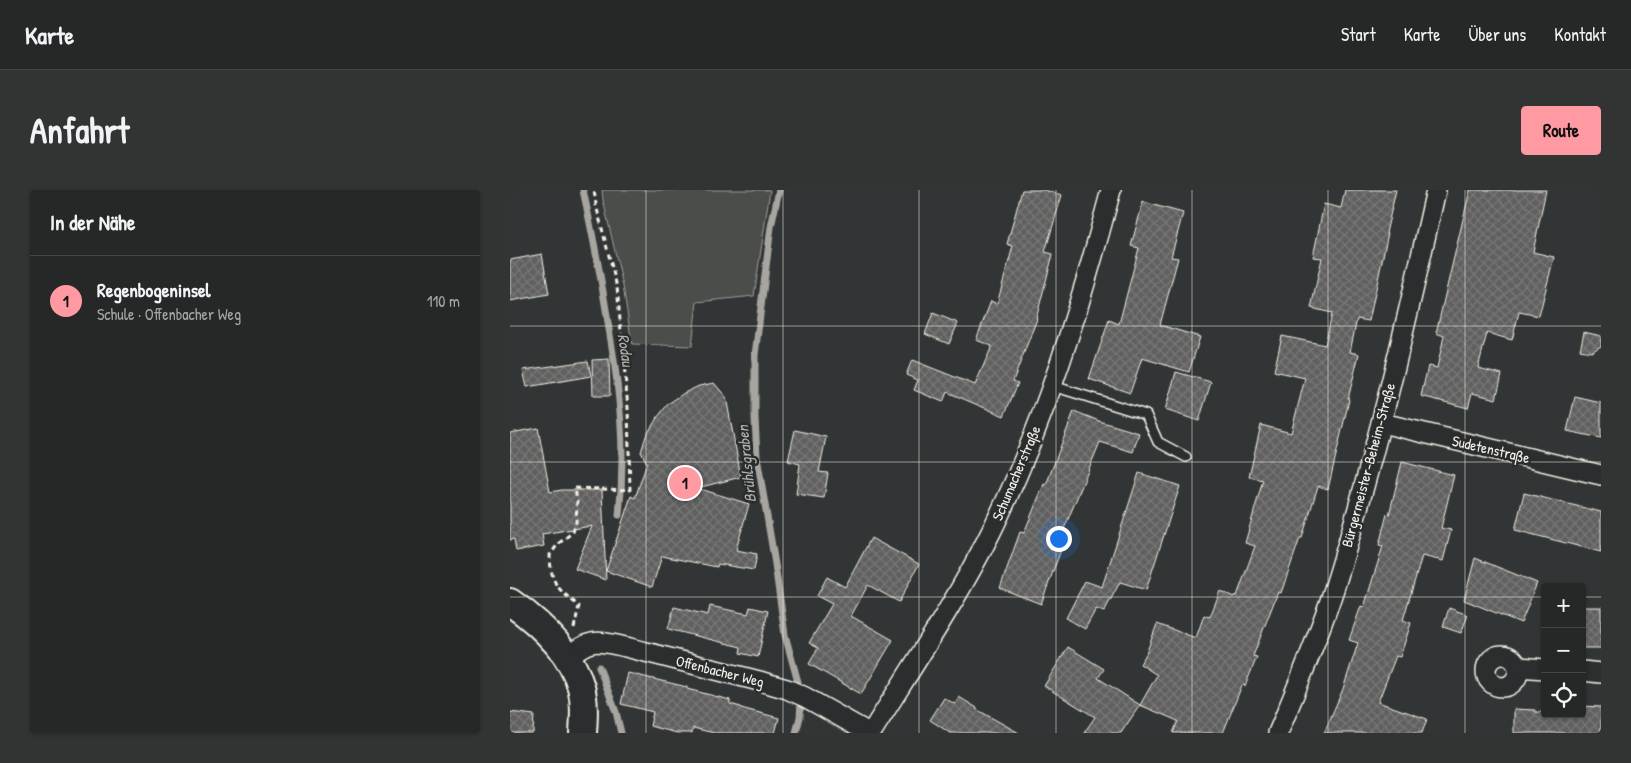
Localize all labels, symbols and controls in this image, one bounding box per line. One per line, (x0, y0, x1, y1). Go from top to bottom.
text: Karte (25, 19, 74, 51)
text: Start (1341, 22, 1376, 47)
text: Karte (1404, 22, 1440, 47)
text: Über uns (1468, 22, 1526, 47)
text: Kontakt (1554, 22, 1606, 47)
button: Route (1521, 106, 1601, 155)
text: Anfahrt (30, 107, 129, 154)
text: In der Nähe (50, 208, 135, 237)
text: Regenbogeninsel (97, 277, 211, 303)
text: 1 (63, 290, 69, 312)
text: 110 m (427, 290, 460, 312)
text: Schule · Offenbacher Weg (97, 303, 241, 325)
water label: Rodau (613, 332, 640, 369)
street label: Bürgermeister-Beheim-Straße (1336, 381, 1400, 549)
street label: Schumacherstraße (987, 422, 1045, 524)
water label: Brühlsgraben (731, 423, 761, 504)
street label: Sudetenstraße (1450, 430, 1532, 468)
pin: 1 (669, 464, 701, 502)
your location (1046, 526, 1072, 552)
map controls (1541, 583, 1586, 718)
button: + (1541, 583, 1586, 628)
button: − (1541, 628, 1586, 673)
street label: Offenbacher Weg (674, 650, 767, 692)
button: locate (1541, 673, 1586, 718)

